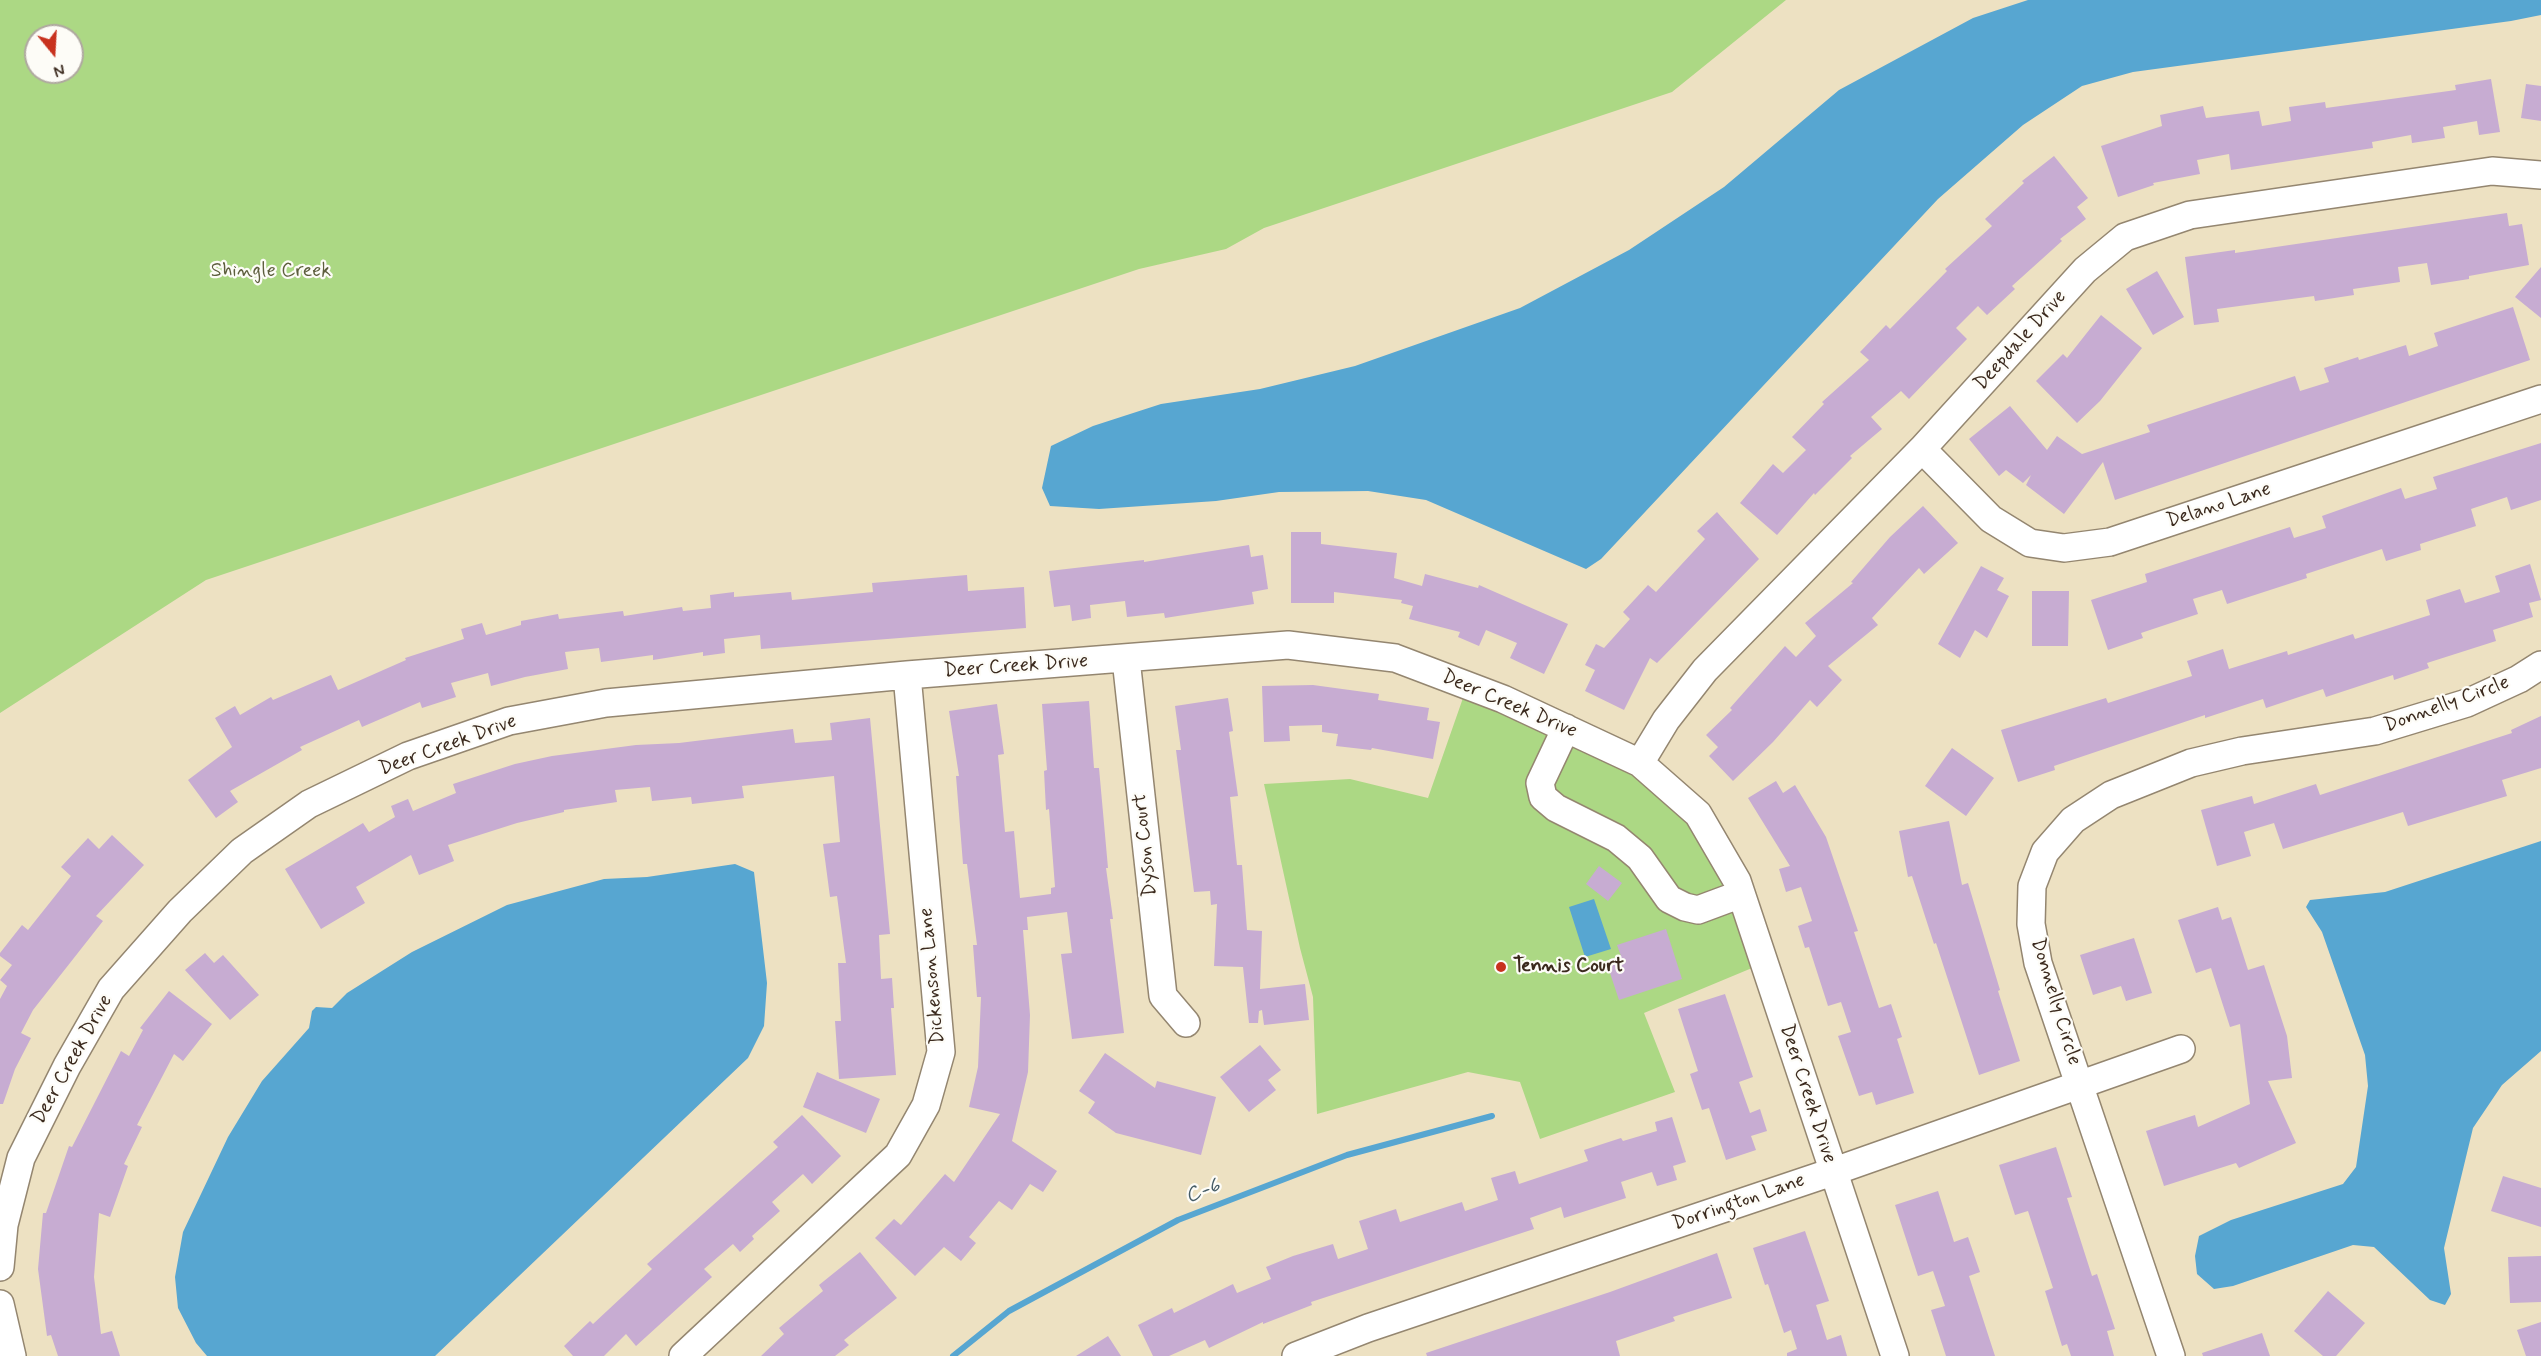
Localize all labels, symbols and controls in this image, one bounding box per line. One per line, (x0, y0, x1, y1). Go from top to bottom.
north arrow (24, 24, 84, 84)
text: N (51, 58, 67, 81)
park label: Shingle Creek (211, 260, 331, 284)
street label: Deepdale Drive (1970, 286, 2072, 396)
street label: Delano Lane (2164, 478, 2274, 534)
street label: Deer Creek Drive (943, 650, 1089, 684)
street label: Deer Creek Drive (1438, 666, 1580, 744)
street label: Donnelly Circle (2381, 671, 2513, 739)
street label: Deer Creek Drive (376, 710, 520, 782)
street label: Dyson Court (1129, 792, 1163, 898)
street label: Dickenson Lane (915, 907, 951, 1045)
street label: Donnelly Circle (2024, 936, 2086, 1068)
place label: Tennis Court (1513, 955, 1624, 979)
marker: Tennis Court (1494, 960, 1508, 974)
street label: Deer Creek Drive (27, 991, 119, 1129)
street label: Deer Creek Drive (1773, 1021, 1841, 1167)
street label: Dorrington Lane (1670, 1169, 1808, 1237)
water label: C-6 (1182, 1174, 1224, 1210)

